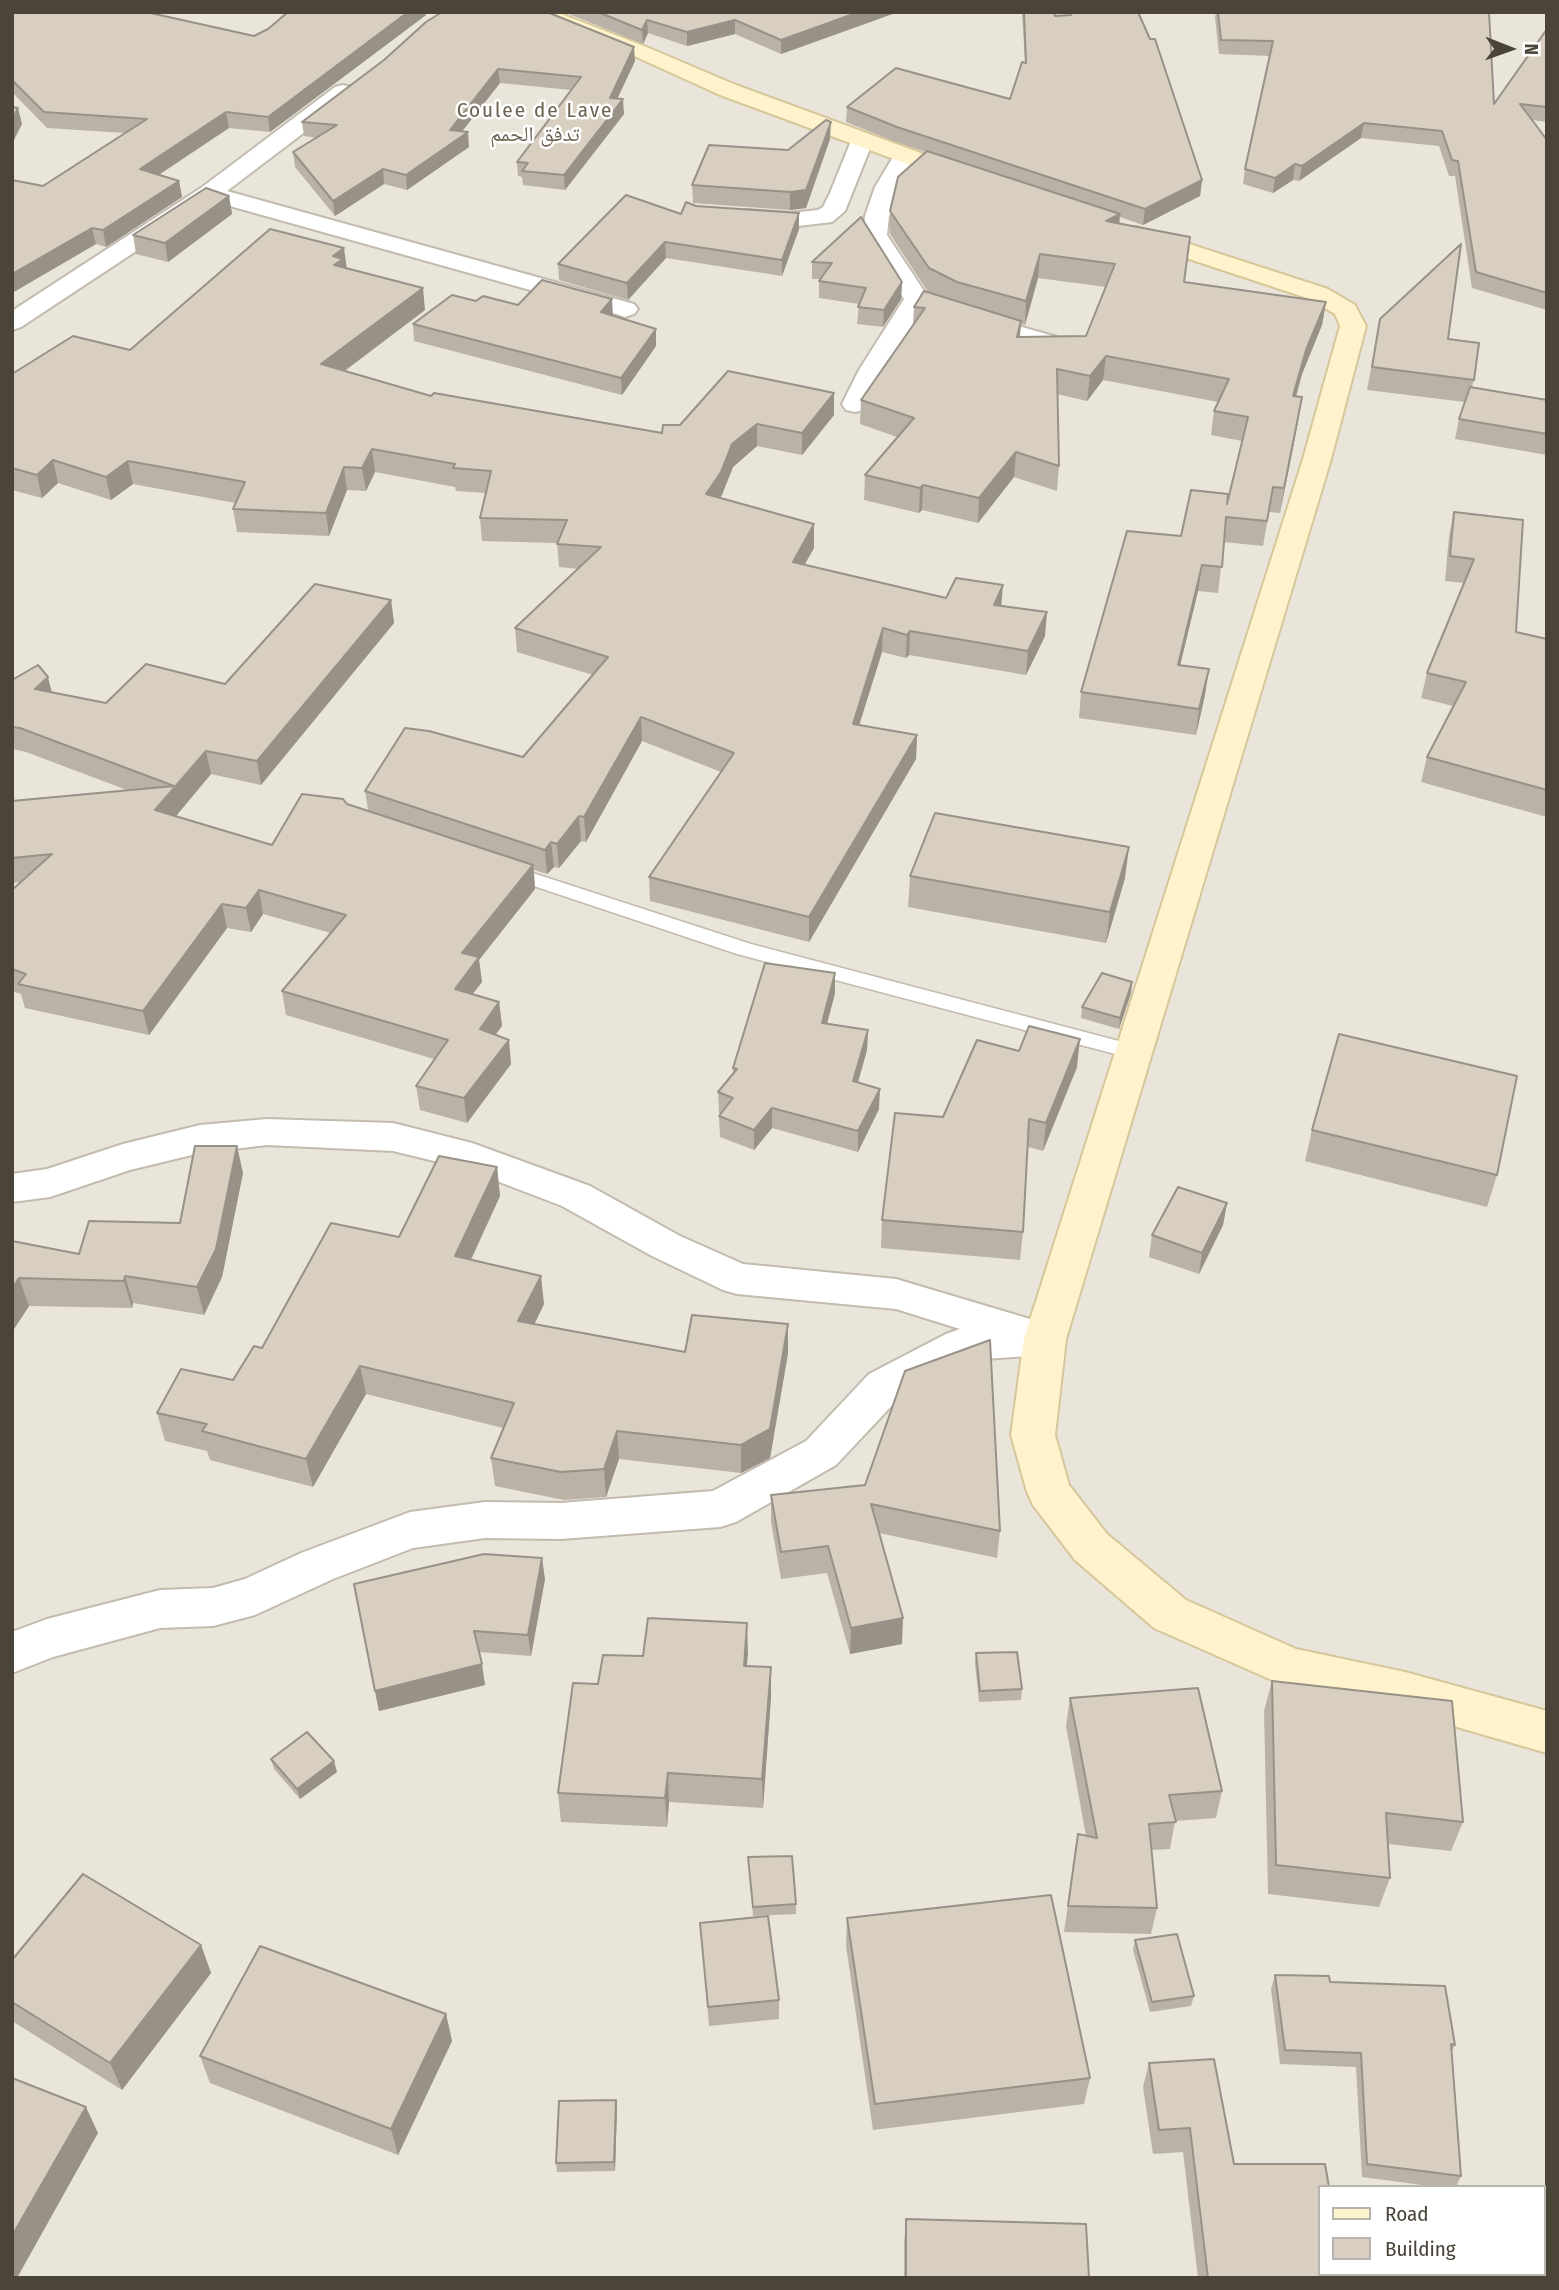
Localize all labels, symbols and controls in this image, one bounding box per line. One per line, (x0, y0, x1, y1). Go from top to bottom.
north arrow (1475, 14, 1545, 84)
text: N (1520, 43, 1543, 55)
district label: Coulee de Lave تدفق الحمم (458, 98, 612, 148)
legend (1318, 2185, 1545, 2276)
text: Road (1385, 2201, 1429, 2227)
text: Building (1385, 2236, 1456, 2262)

